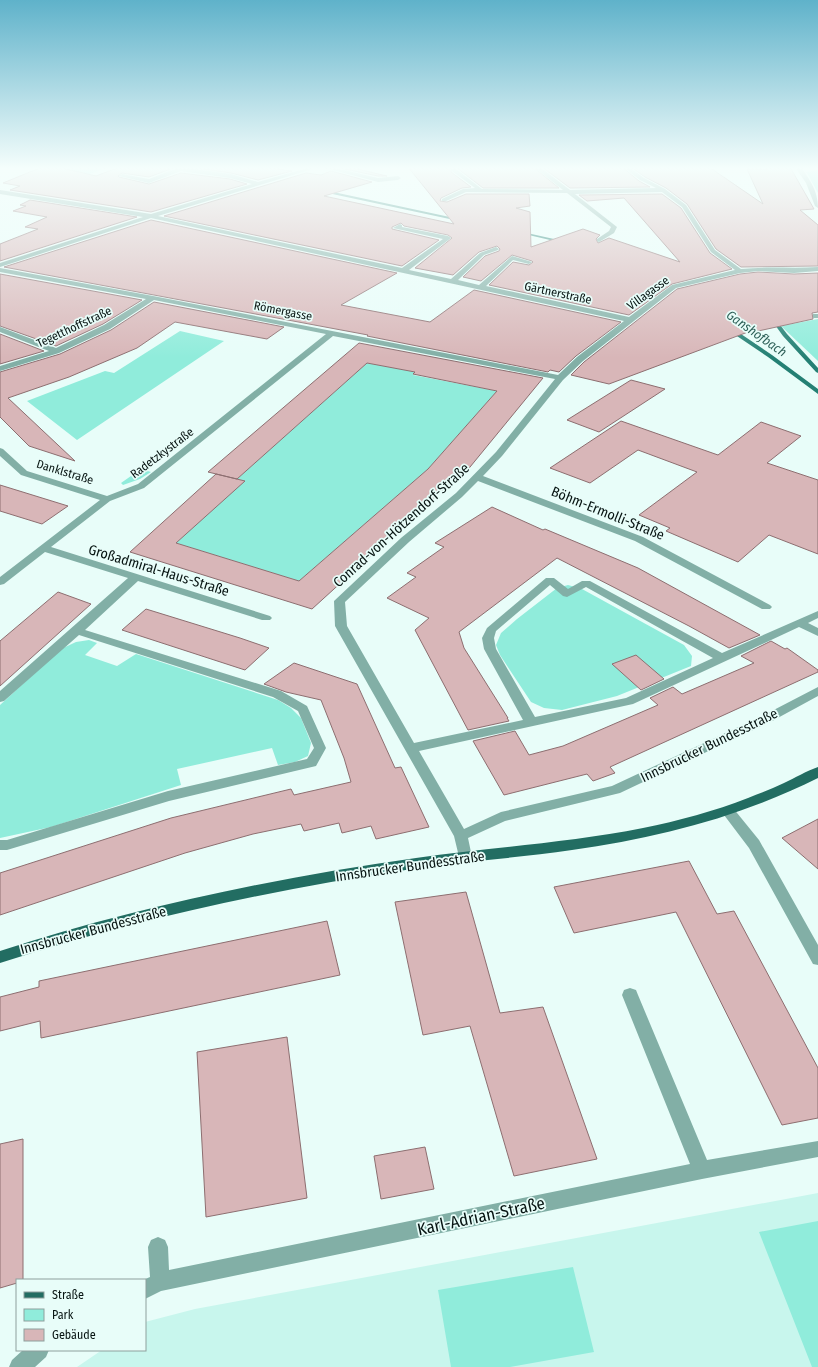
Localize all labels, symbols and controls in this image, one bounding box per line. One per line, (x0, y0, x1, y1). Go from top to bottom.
street label: Villagasse (624, 273, 672, 313)
street label: Gärtnerstraße (523, 279, 593, 307)
street label: Römergasse (253, 298, 313, 324)
street label: Tegetthoffstraße (34, 303, 114, 350)
water label: Ganshofbach (724, 307, 790, 360)
street label: Radetzkystraße (128, 425, 196, 481)
street label: Danklstraße (35, 457, 95, 487)
street label: Conrad-von-Hötzendorf-Straße (330, 460, 473, 591)
street label: Böhm-Ermolli-Straße (549, 483, 667, 544)
street label: Großadmiral-Haus-Straße (86, 541, 231, 600)
street label: Innsbrucker Bundesstraße (638, 705, 781, 786)
street label: Innsbrucker Bundesstraße (334, 848, 486, 885)
street label: Innsbrucker Bundesstraße (18, 903, 168, 958)
street label: Karl-Adrian-Straße (415, 1193, 547, 1240)
legend (16, 1279, 146, 1351)
text: Straße (52, 1288, 84, 1302)
text: Park (52, 1308, 74, 1322)
text: Gebäude (52, 1328, 96, 1342)

